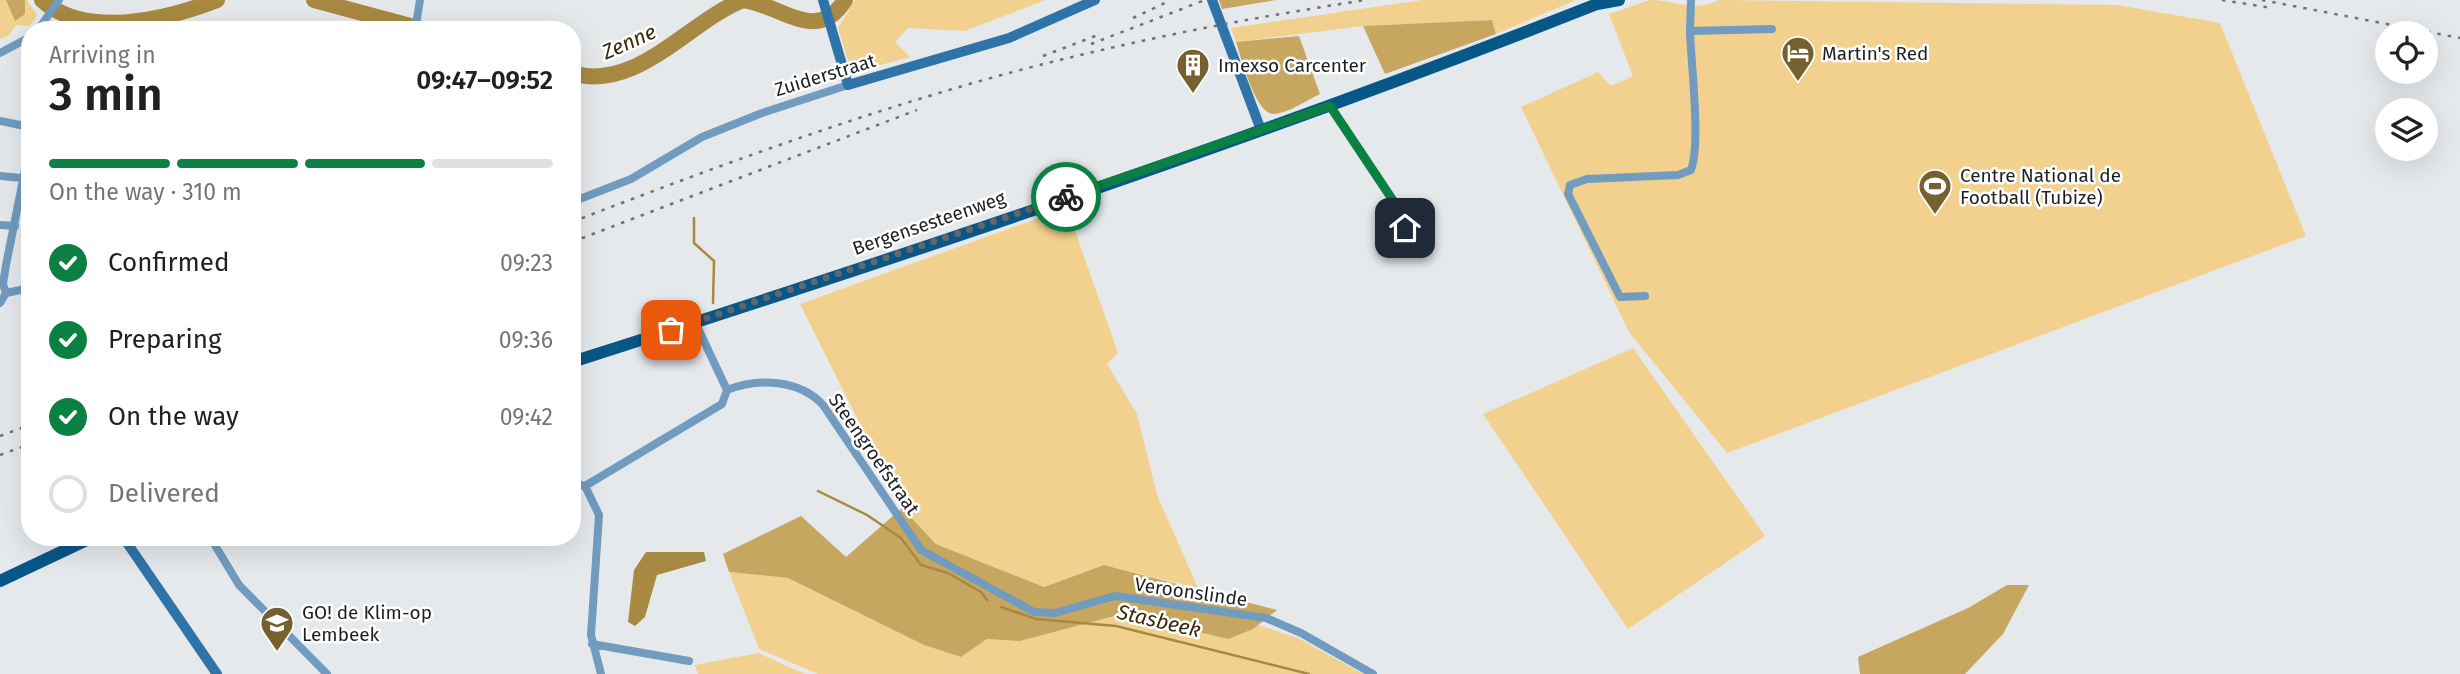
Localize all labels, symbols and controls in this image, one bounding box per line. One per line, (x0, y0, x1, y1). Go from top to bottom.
water label: Zenne (597, 19, 660, 66)
map controls (2375, 21, 2438, 161)
button: locate (2375, 21, 2438, 84)
hotel icon: Martin's Red (1779, 34, 1817, 83)
text: Arriving in (49, 41, 156, 69)
place label: Martin's Red (1822, 42, 1928, 65)
building icon: Imexso Carcenter (1174, 46, 1212, 95)
street label: Zuiderstraat (772, 49, 878, 101)
place label: Imexso Carcenter (1218, 54, 1367, 77)
text: 09:47–09:52 (416, 65, 553, 96)
text: 3 min (49, 67, 163, 122)
button: layers (2375, 98, 2438, 161)
courier (1031, 162, 1101, 232)
place label: Centre National de Football (Tubize) (1960, 164, 2121, 209)
sports icon: Centre National de Football (Tubize) (1916, 167, 1954, 216)
text: On the way · 310 m (49, 178, 242, 206)
icon: bike (1047, 178, 1085, 216)
street label: Bergensesteenweg (849, 186, 1009, 260)
pin (1375, 198, 1435, 258)
icon: home (1386, 209, 1424, 247)
icon: check (49, 244, 87, 282)
text: Confirmed (108, 247, 229, 278)
text: 09:23 (500, 249, 553, 277)
pin (641, 300, 701, 360)
icon: bag (652, 311, 690, 349)
icon: check (49, 321, 87, 359)
text: Preparing (108, 324, 221, 355)
text: 09:36 (499, 326, 553, 354)
street label: Steengroefstraat (824, 389, 925, 519)
icon: check (49, 398, 87, 436)
text: On the way (108, 401, 239, 432)
text: 09:42 (500, 403, 553, 431)
text: Delivered (108, 478, 220, 509)
street label: Veroonslinde (1133, 573, 1249, 611)
water label: Stasbeek (1114, 599, 1203, 643)
place label: GO! de Klim-op Lembeek (302, 601, 432, 646)
school or university icon: GO! de Klim-op Lembeek (258, 604, 296, 653)

